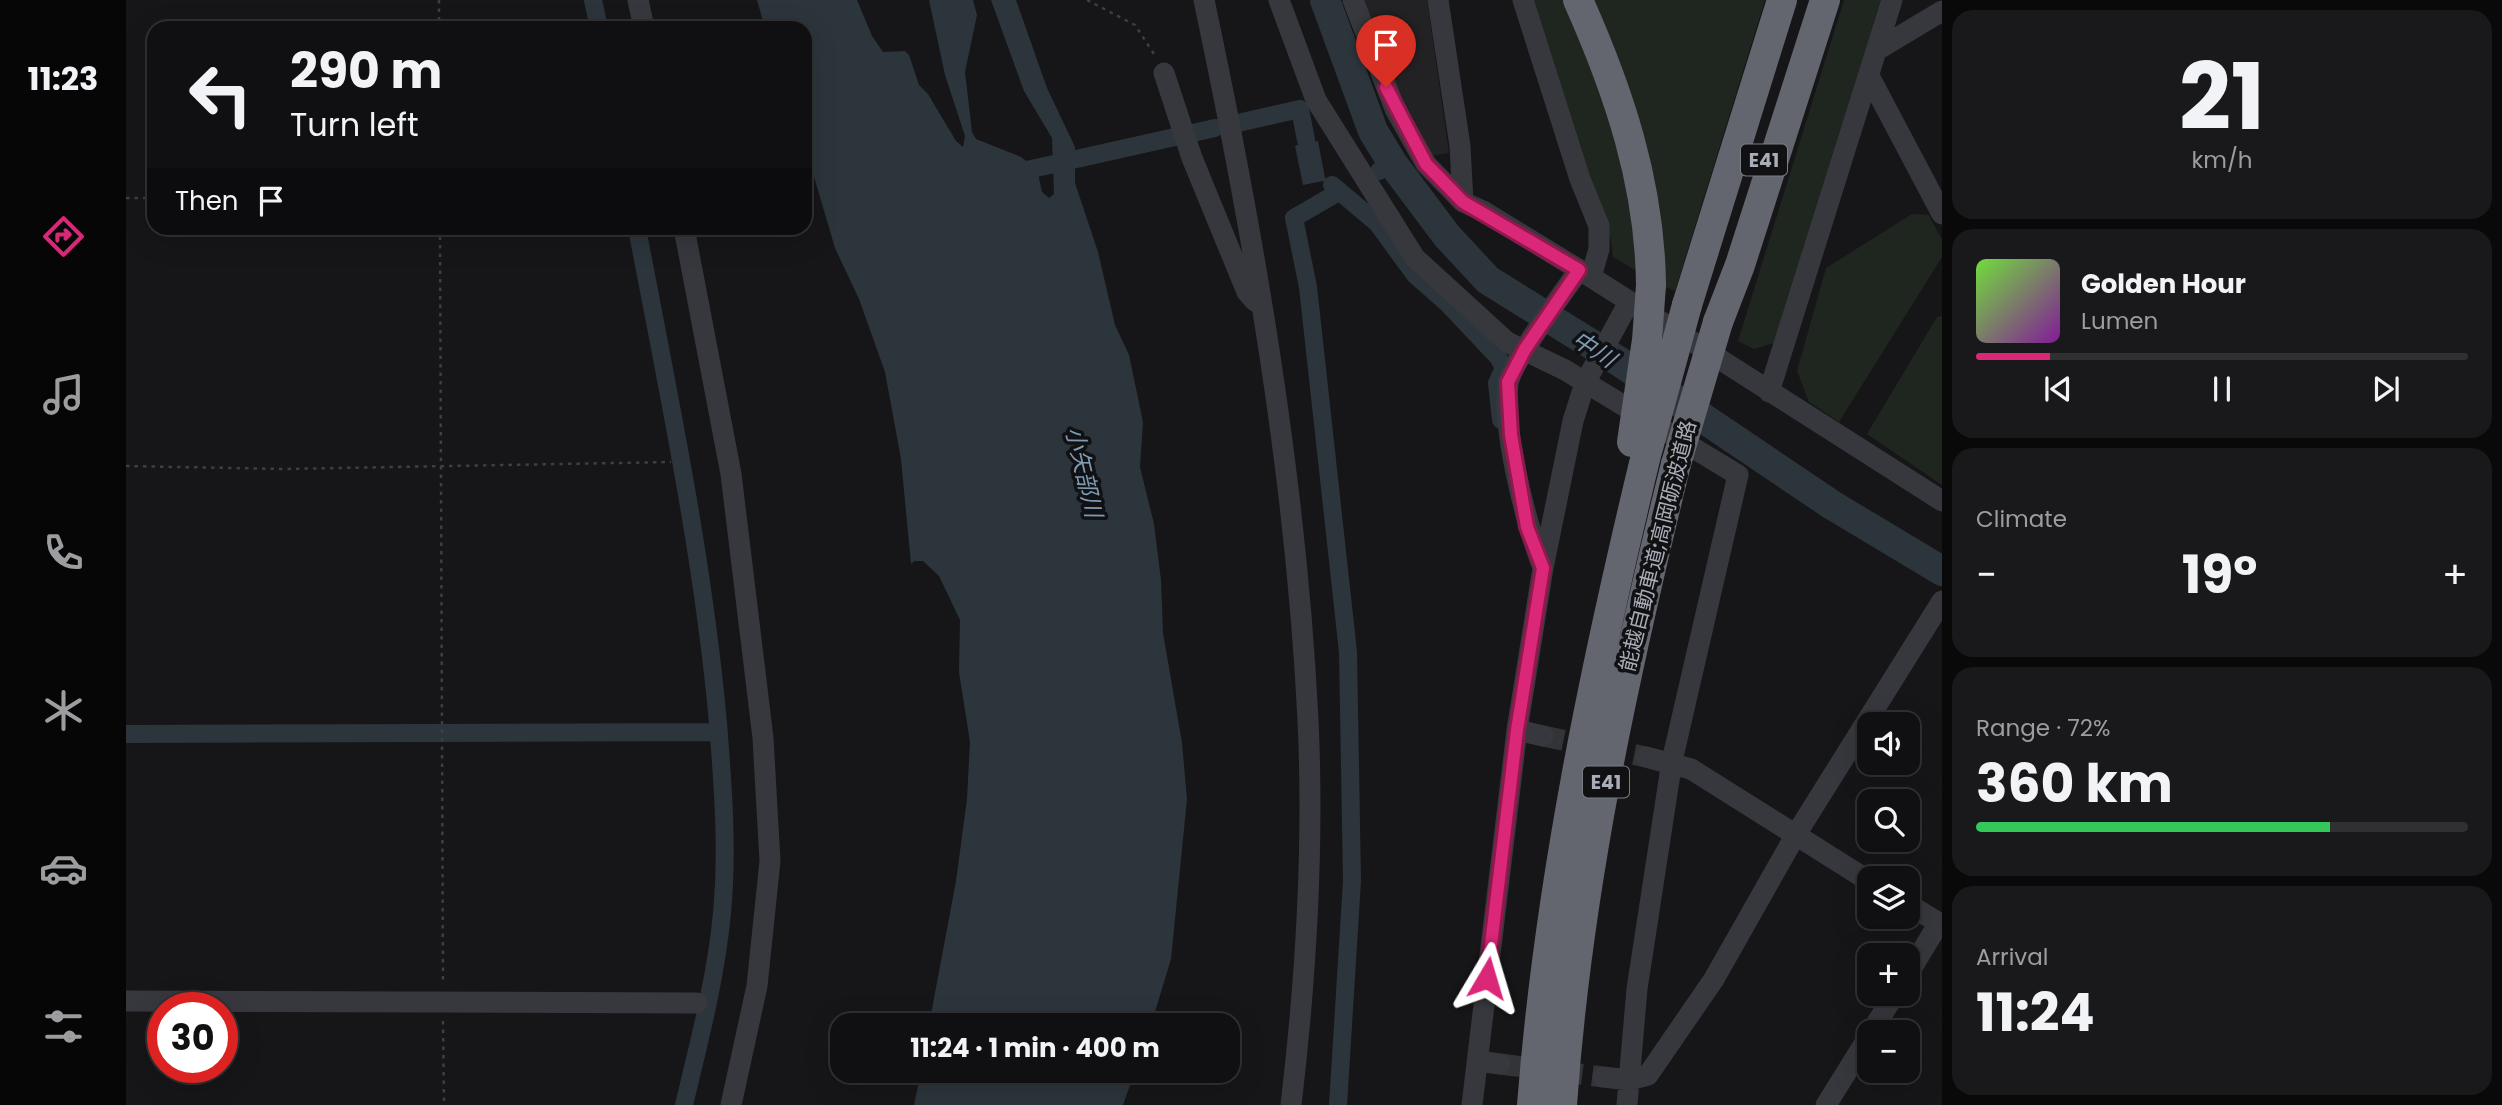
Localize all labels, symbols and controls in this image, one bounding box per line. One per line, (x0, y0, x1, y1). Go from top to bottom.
pin (1356, 15, 1416, 87)
icon: arrive (1367, 26, 1405, 64)
text: 21 (2179, 33, 2265, 161)
text: 290 m (290, 37, 442, 105)
icon: left (175, 49, 266, 140)
text: 11:23 (28, 56, 98, 101)
text: Turn left (290, 102, 419, 147)
road number: E41 (1741, 144, 1787, 176)
text: km/h (2191, 144, 2253, 176)
icon: arrive (252, 182, 290, 220)
text: Then (175, 183, 238, 219)
icon: directions (39, 212, 88, 261)
text: Golden Hour (2081, 266, 2246, 302)
text: Lumen (2081, 305, 2158, 337)
water label: 中川 (1566, 323, 1625, 377)
icon: music (39, 370, 88, 419)
icon: previous (2039, 370, 2077, 408)
icon: pause (2203, 370, 2241, 408)
icon: next (2367, 370, 2405, 408)
street label: 能越自動車道;高岡砺波道路 (1612, 417, 1703, 674)
water label: 小矢部川 (1058, 424, 1111, 523)
text: Climate (1976, 503, 2067, 535)
icon: phone (39, 528, 88, 577)
text: 19° (2182, 538, 2257, 611)
text: − (1976, 548, 1997, 601)
text: + (2442, 548, 2468, 601)
icon: climate (39, 686, 88, 735)
map controls (1857, 712, 1920, 1083)
button: sound (1857, 712, 1920, 775)
text: Range · 72% (1976, 712, 2110, 744)
text: 360 km (1976, 747, 2173, 820)
road number: E41 (1583, 766, 1629, 797)
button: search (1857, 789, 1920, 852)
icon: car (39, 844, 88, 893)
button: layers (1857, 866, 1920, 929)
position arrow (1450, 941, 1524, 1015)
text: Arrival (1976, 941, 2048, 973)
button: + (1857, 943, 1920, 1006)
text: 11:24 (1976, 976, 2095, 1049)
speed limit sign: 30 (147, 992, 238, 1083)
icon: filters (39, 1002, 88, 1051)
button: − (1857, 1020, 1920, 1083)
text: 11:24 · 1 min · 400 m (910, 1030, 1160, 1066)

